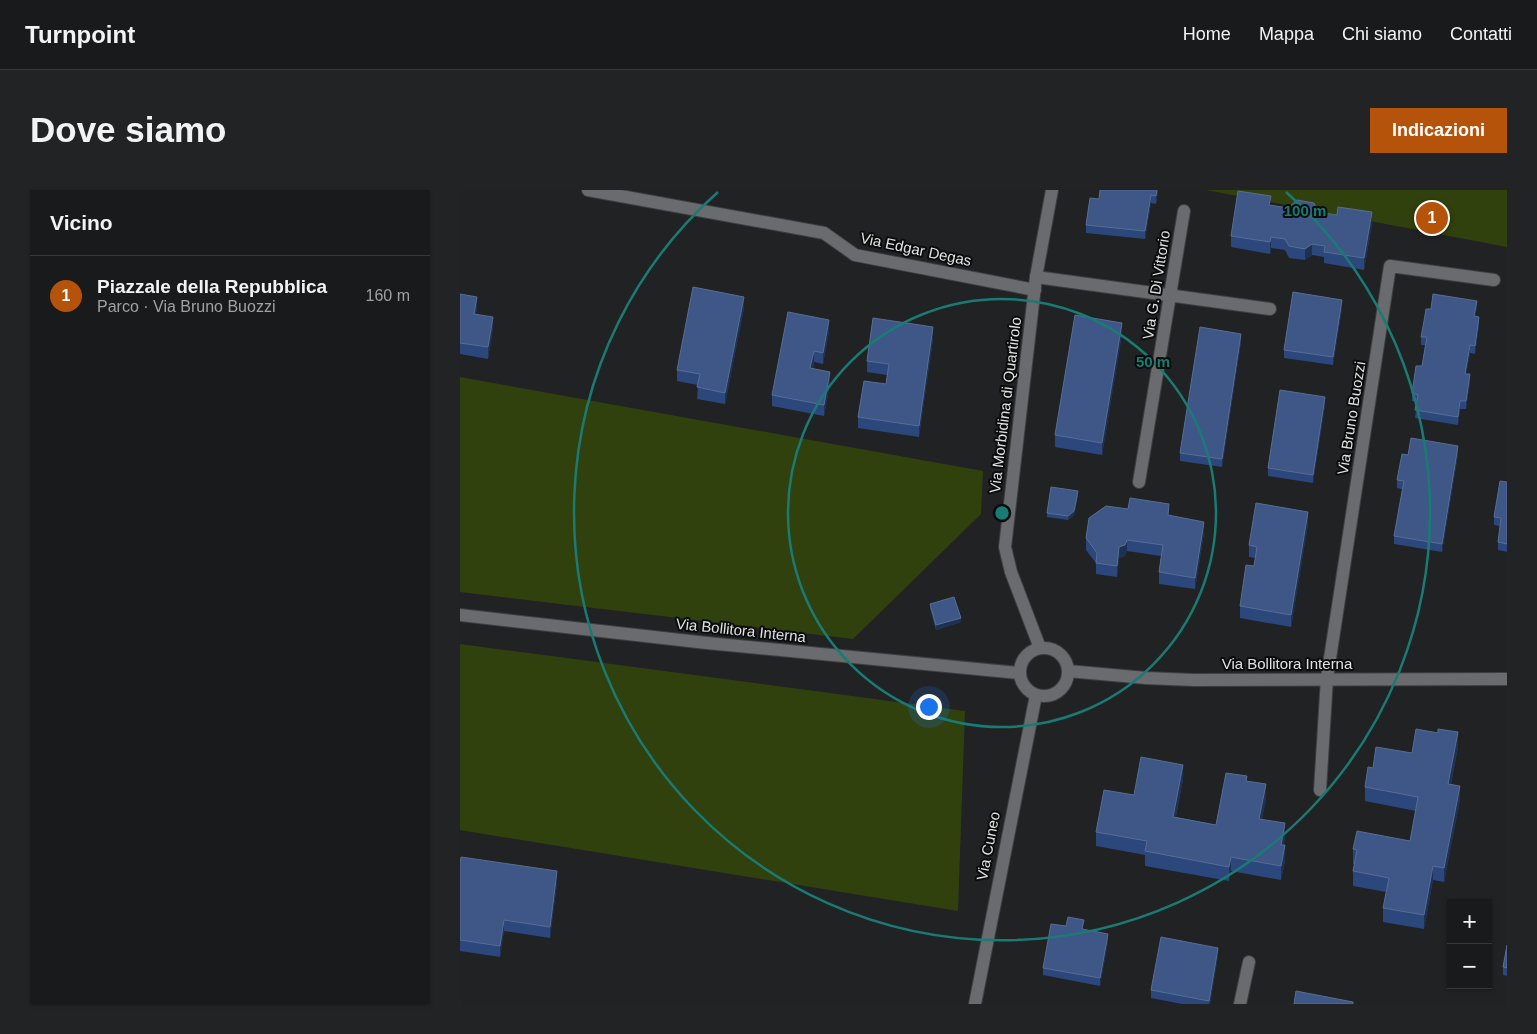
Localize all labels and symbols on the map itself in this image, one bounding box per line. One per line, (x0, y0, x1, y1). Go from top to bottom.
pin: 1 (1416, 199, 1448, 237)
text: 100 m (1284, 202, 1326, 219)
street label: Via Edgar Degas (859, 229, 973, 269)
street label: Via G. Di Vittorio (1139, 229, 1173, 341)
street label: Via Morbidina di Quartirolo (986, 316, 1024, 494)
text: 50 m (1136, 353, 1170, 370)
street label: Via Bruno Buozzi (1334, 360, 1368, 476)
centre of rings (993, 504, 1011, 522)
street label: Via Bollitora Interna (675, 615, 807, 645)
street label: Via Bollitora Interna (1222, 655, 1353, 672)
your location (916, 694, 942, 720)
street label: Via Cuneo (973, 810, 1003, 882)

